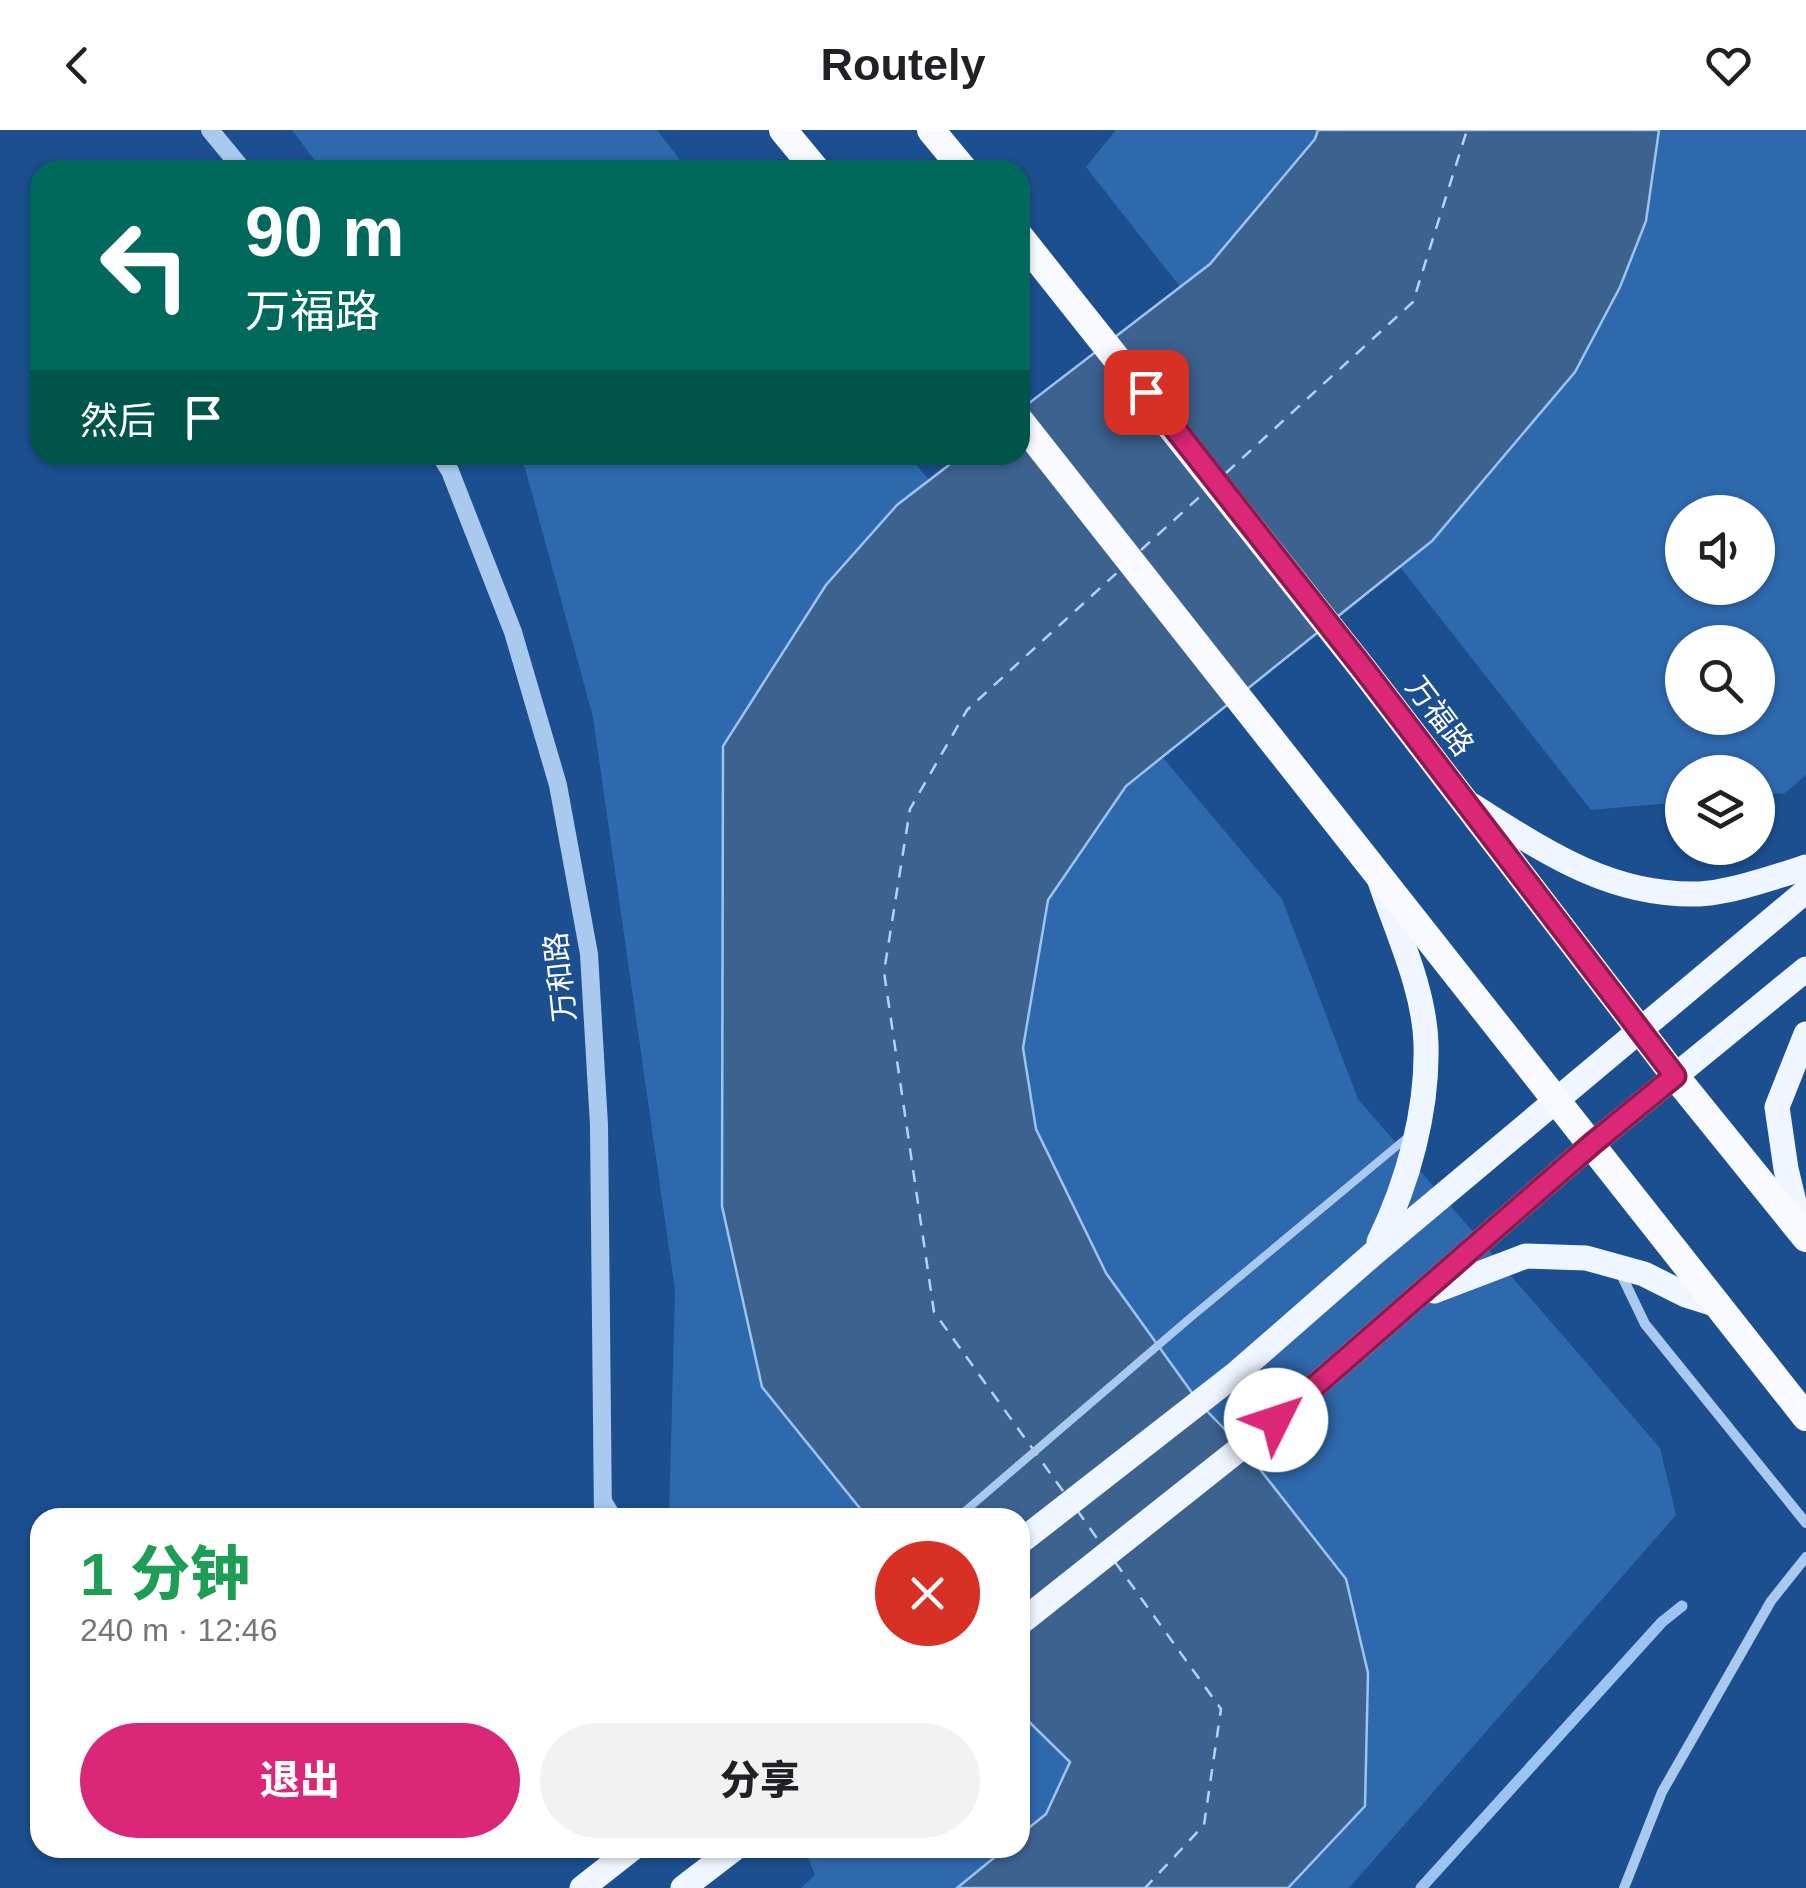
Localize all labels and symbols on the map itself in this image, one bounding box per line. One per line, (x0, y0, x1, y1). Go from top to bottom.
pin (1104, 350, 1189, 435)
street label: 万福路 (1400, 670, 1480, 762)
street label: 万和路 (539, 931, 581, 1023)
position arrow (1224, 1368, 1328, 1472)

